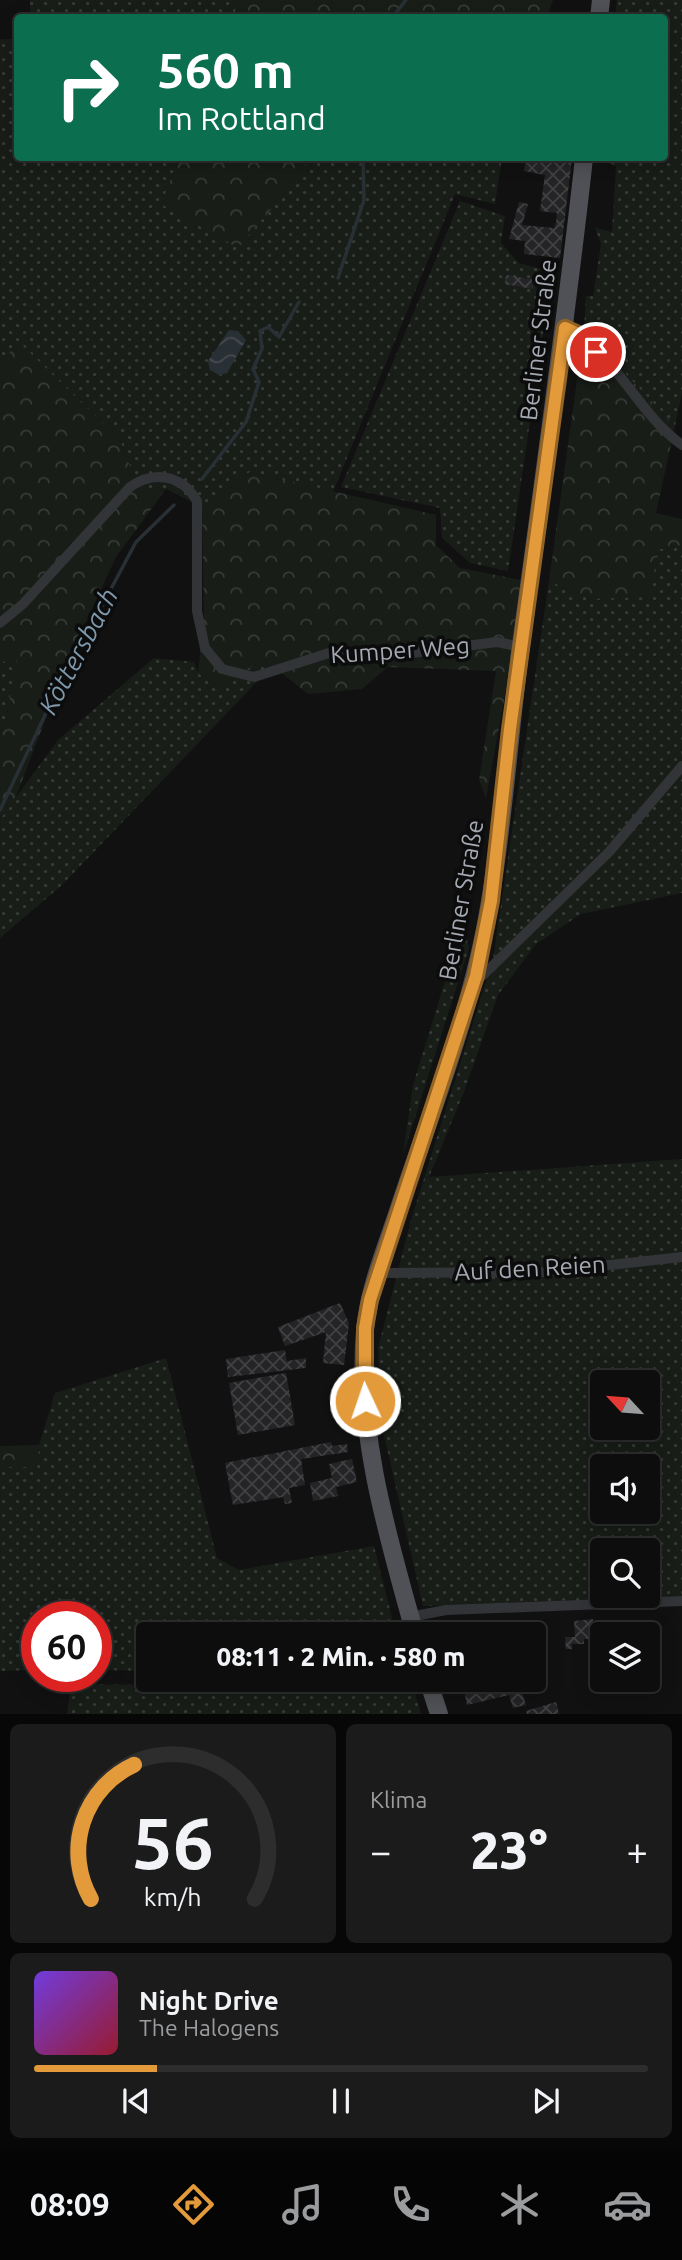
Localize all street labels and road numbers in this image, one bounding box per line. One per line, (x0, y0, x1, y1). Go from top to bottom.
street label: Berliner Straße (515, 258, 561, 422)
street label: Kumper Weg (329, 632, 471, 668)
street label: Berliner Straße (434, 818, 488, 982)
street label: Auf den Reien (454, 1251, 606, 1285)

